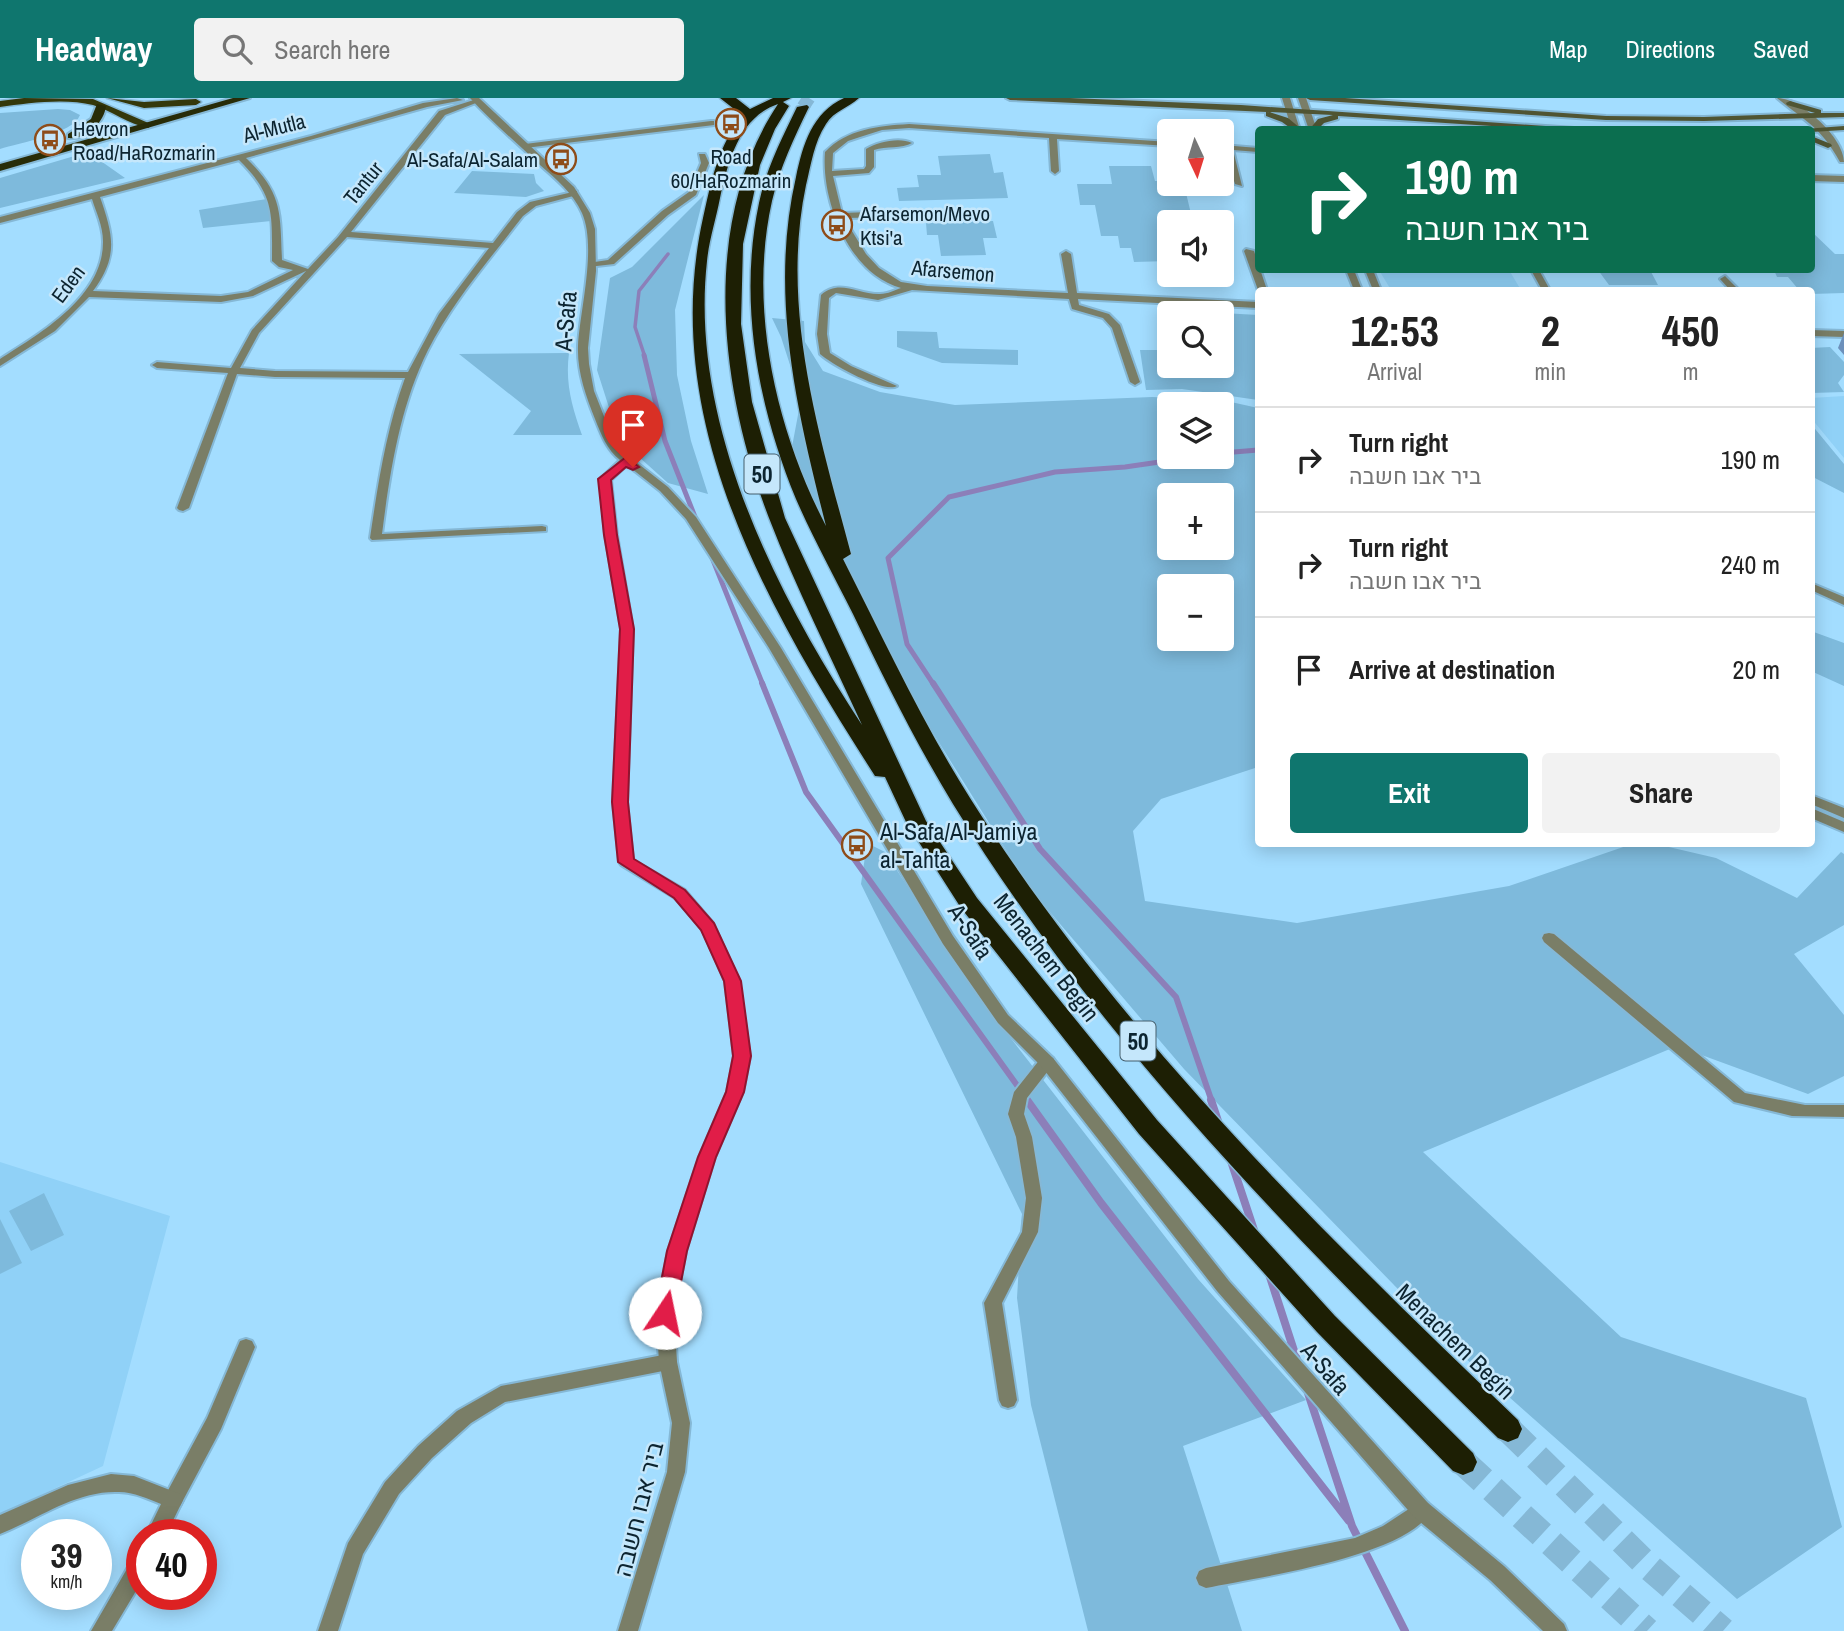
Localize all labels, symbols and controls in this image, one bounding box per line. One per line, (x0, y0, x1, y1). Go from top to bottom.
search box (194, 18, 684, 81)
text: Headway (35, 27, 152, 71)
icon: search (218, 30, 256, 68)
text: Search here (274, 32, 390, 67)
text: Map (1549, 33, 1587, 65)
text: Directions (1625, 33, 1715, 65)
text: Saved (1753, 33, 1809, 65)
street label: Al-Mutla (239, 106, 309, 150)
bus stop icon: Road 60/HaRozmarin (714, 107, 748, 141)
place label: Hevron Road/HaRozmarin (73, 114, 216, 167)
north arrow (1157, 119, 1234, 196)
map controls (1157, 119, 1234, 651)
bus stop icon: Hevron Road/HaRozmarin (33, 123, 67, 157)
bus stop icon: Al-Safa/Al-Salam (544, 142, 578, 176)
place label: Road 60/HaRozmarin (671, 142, 791, 195)
text: 190 m (1405, 143, 1519, 209)
place label: Al-Safa/Al-Salam (406, 145, 538, 174)
icon: right (1290, 154, 1381, 245)
street label: Tantur (337, 155, 390, 211)
place label: Afarsemon/Mevo Ktsi'a (859, 199, 990, 252)
text: ביר אבו חשבה (1405, 207, 1589, 250)
bus stop icon: Afarsemon/Mevo Ktsi'a (820, 208, 854, 242)
button: sound (1157, 210, 1234, 287)
street label: Afarsemon (909, 253, 996, 289)
street label: Eden (44, 259, 92, 309)
street label: A-Safa (546, 290, 584, 353)
button: search (1157, 301, 1234, 378)
text: 12:53 (1351, 303, 1439, 359)
text: 2 (1541, 303, 1560, 359)
text: 450 (1662, 303, 1719, 359)
text: Arrival (1368, 356, 1422, 387)
text: min (1535, 356, 1566, 387)
text: m (1683, 356, 1698, 387)
button: layers (1157, 392, 1234, 469)
pin (603, 395, 663, 467)
icon: arrive (614, 406, 652, 444)
text: Turn right (1349, 425, 1448, 460)
icon: right (1290, 441, 1328, 479)
text: 190 m (1721, 442, 1780, 477)
road number: 50 (744, 454, 780, 494)
text: ביר אבו חשבה (1349, 460, 1481, 491)
button: + (1157, 483, 1234, 560)
text: Turn right (1349, 530, 1448, 565)
icon: right (1290, 546, 1328, 584)
text: 240 m (1721, 547, 1780, 582)
text: ביר אבו חשבה (1349, 565, 1481, 596)
button: − (1157, 574, 1234, 651)
icon: arrive (1290, 651, 1328, 689)
text: Arrive at destination (1349, 652, 1555, 687)
text: 20 m (1733, 652, 1780, 687)
button: Exit (1290, 753, 1528, 833)
button: Share (1542, 753, 1780, 833)
place label: Al-Safa/Al-Jamiya al-Tahta (879, 815, 1038, 875)
bus stop icon: Al-Safa/Al-Jamiya al-Tahta (840, 828, 874, 862)
street label: Menachem Begin (987, 886, 1107, 1028)
street label: A-Safa (941, 896, 1001, 965)
road number: 50 (1120, 1022, 1156, 1060)
position arrow (628, 1276, 702, 1350)
street label: Menachem Begin (1389, 1276, 1523, 1406)
street label: A-Safa (1294, 1334, 1358, 1401)
street label: ביר אבו חשבה (606, 1438, 670, 1580)
speed limit sign: 40 (126, 1519, 217, 1610)
text: 39 (51, 1532, 82, 1579)
text: km/h (51, 1569, 83, 1594)

